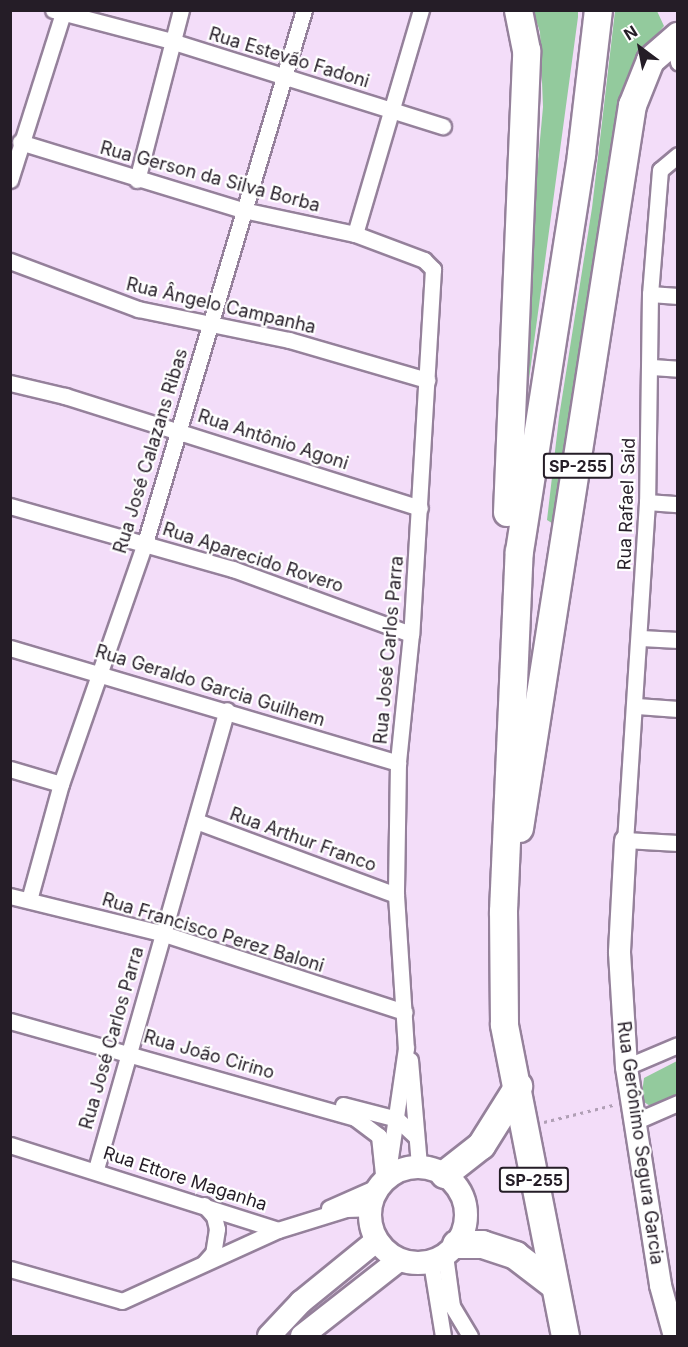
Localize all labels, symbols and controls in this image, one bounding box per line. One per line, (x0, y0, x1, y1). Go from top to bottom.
north arrow (610, 18, 670, 78)
text: N (620, 21, 641, 44)
street label: Rua Estevão Fadoni (206, 23, 372, 93)
street label: Rua Gerson da Silva Borba (98, 137, 322, 217)
street label: Rua Ângelo Campanha (124, 274, 318, 338)
street label: Rua José Calazans Ribas (109, 346, 193, 556)
street label: Rua Antônio Agoni (195, 405, 351, 475)
street label: Rua Rafael Said (614, 437, 640, 571)
road number: SP-255 (542, 453, 614, 479)
street label: Rua Aparecido Rovero (160, 519, 346, 597)
street label: Rua José Carlos Parra (370, 555, 408, 745)
street label: Rua Geraldo Garcia Guilhem (93, 641, 327, 731)
street label: Rua Arthur Franco (227, 803, 379, 877)
street label: Rua Francisco Perez Baloni (99, 889, 327, 977)
street label: Rua José Carlos Parra (76, 944, 148, 1132)
street label: Rua Gerônimo Segura Garcia (612, 1020, 668, 1266)
street label: Rua João Cirino (141, 1026, 277, 1084)
street label: Rua Ettore Maganha (100, 1142, 270, 1216)
road number: SP-255 (498, 1167, 570, 1193)

